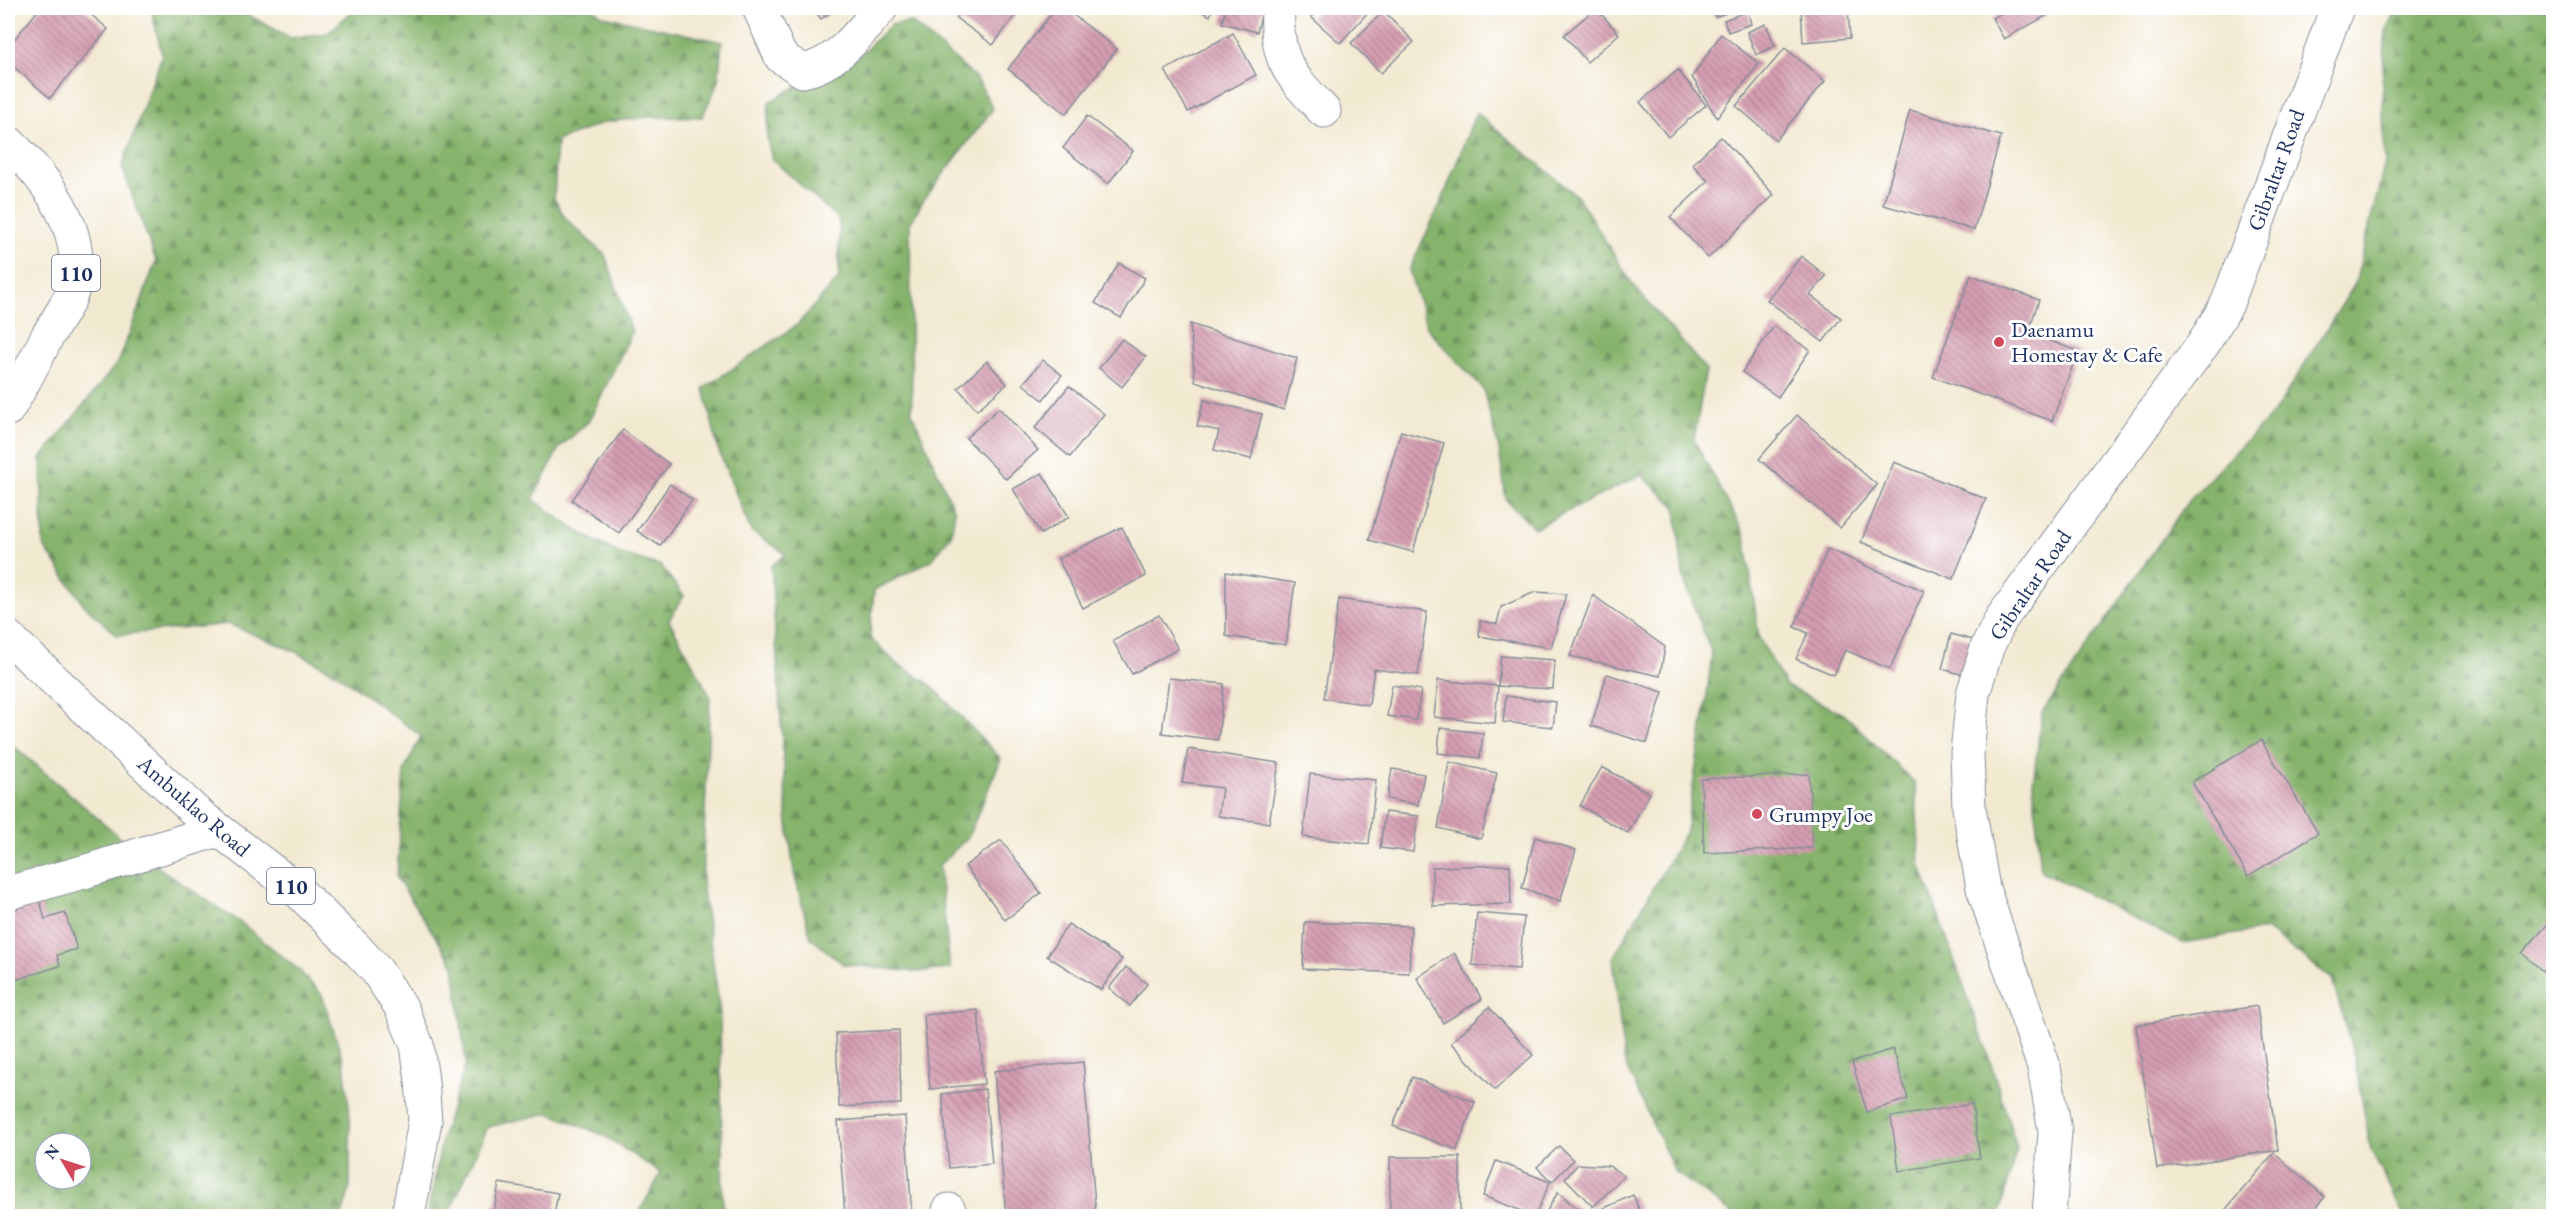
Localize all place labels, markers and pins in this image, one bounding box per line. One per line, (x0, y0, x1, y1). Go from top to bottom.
place label: Daenamu Homestay & Cafe (2011, 315, 2163, 369)
marker: Daenamu Homestay & Cafe (1992, 335, 2006, 349)
place label: Grumpy Joe (1769, 800, 1873, 829)
marker: Grumpy Joe (1750, 807, 1764, 821)

